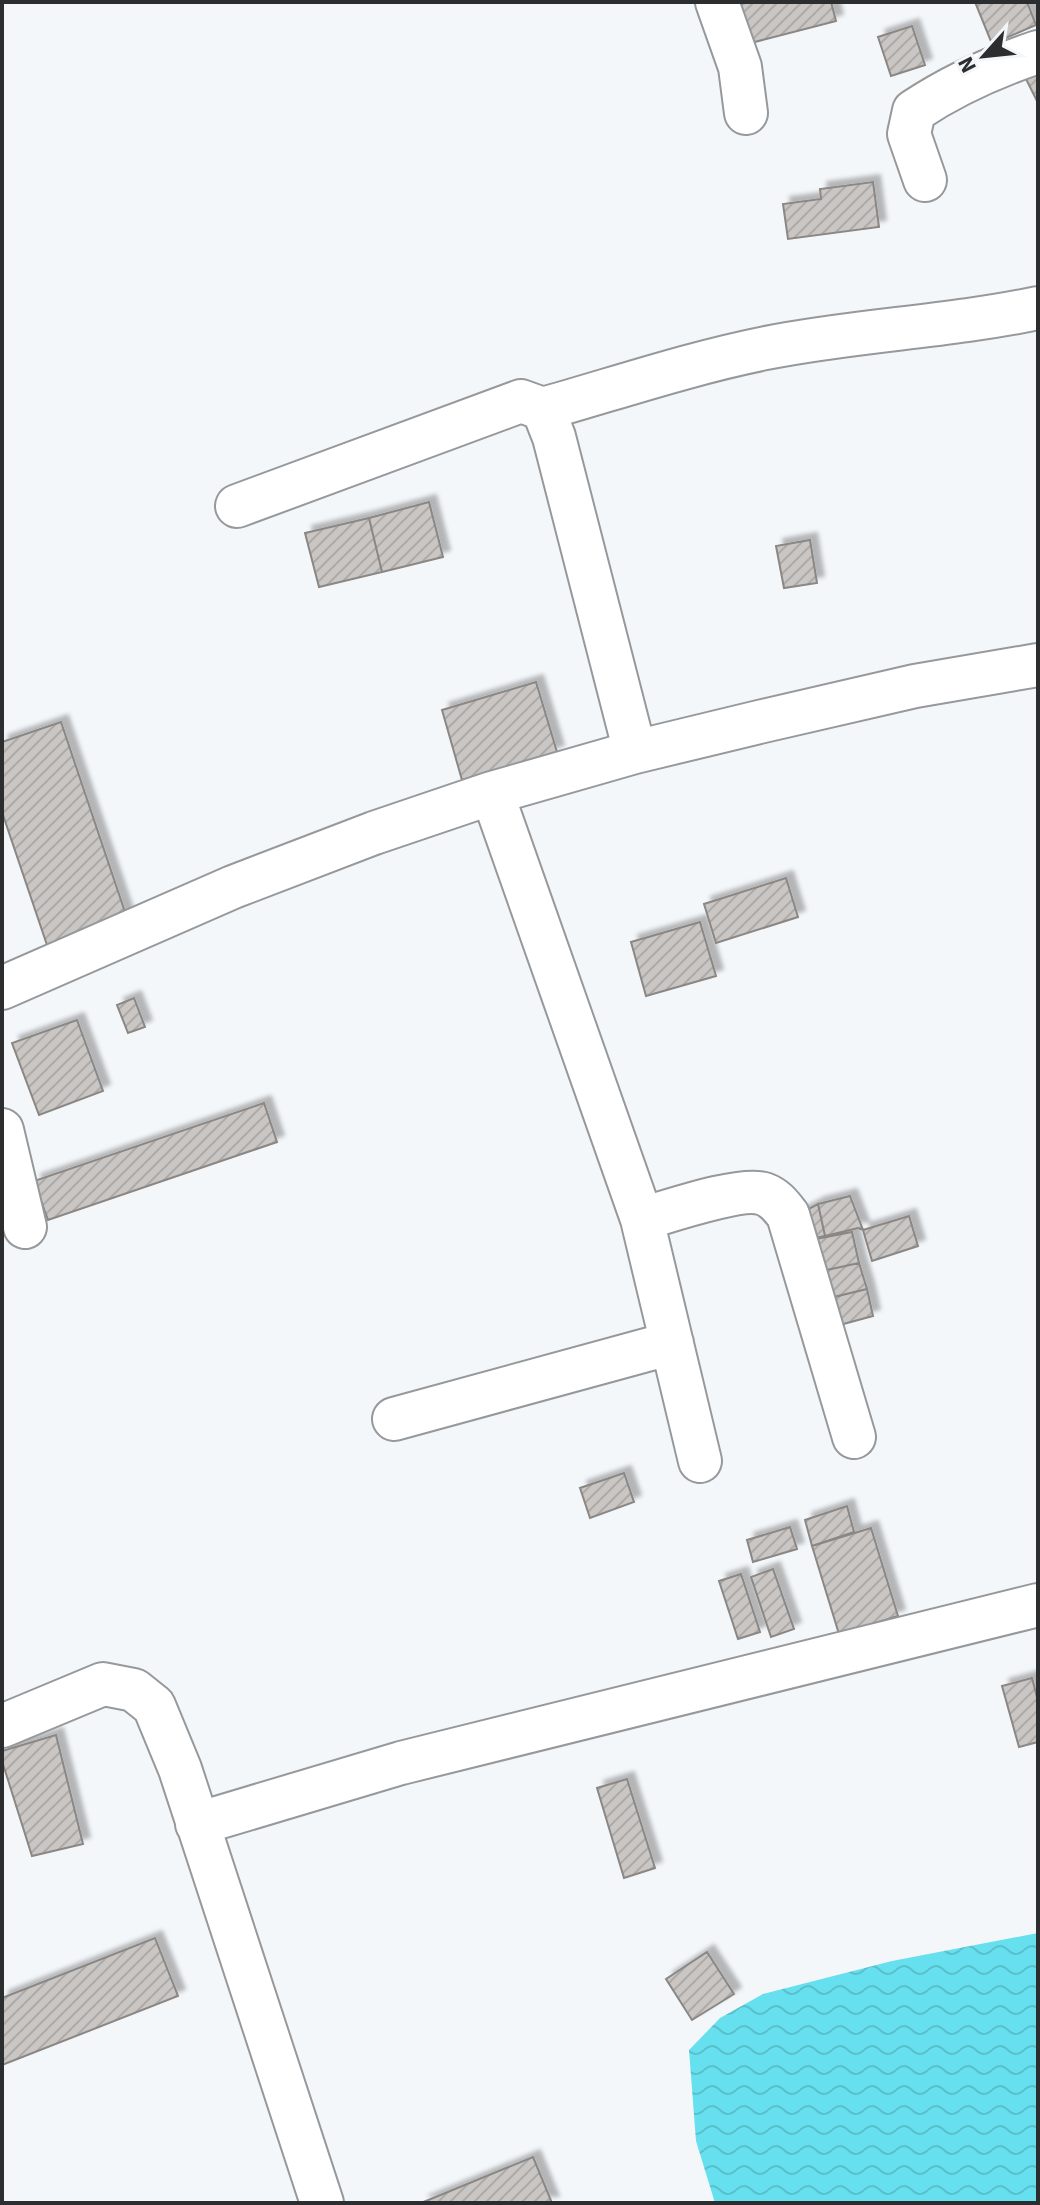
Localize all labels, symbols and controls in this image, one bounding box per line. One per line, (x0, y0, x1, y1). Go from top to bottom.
north arrow (944, 16, 1024, 96)
text: N (949, 51, 985, 78)

